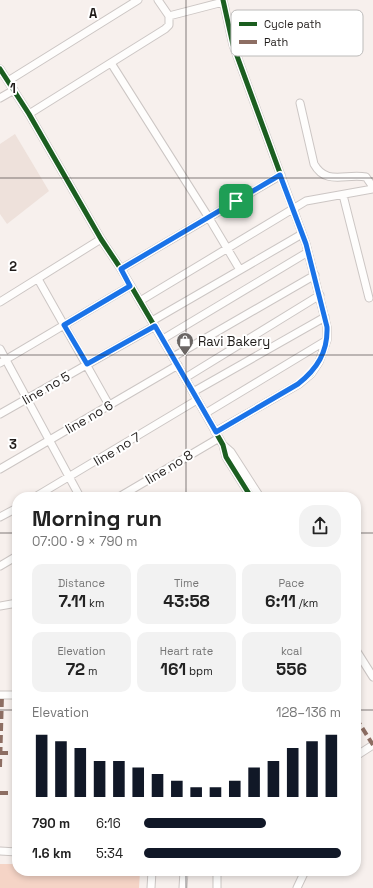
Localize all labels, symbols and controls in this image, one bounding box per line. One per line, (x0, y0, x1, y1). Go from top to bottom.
text: A (89, 5, 98, 22)
legend (231, 10, 363, 56)
text: Cycle path (264, 17, 321, 31)
text: Path (264, 35, 288, 49)
text: 1 (10, 80, 16, 97)
pin (219, 184, 253, 218)
icon: arrive (225, 190, 247, 212)
text: 2 (9, 258, 17, 275)
shop icon: Ravi Bakery (175, 331, 195, 356)
place label: Ravi Bakery (198, 333, 270, 350)
street label: line no 5 (19, 367, 73, 408)
street label: line no 6 (62, 396, 116, 438)
street label: line no 7 (90, 428, 144, 470)
text: 3 (9, 436, 17, 453)
street label: line no 8 (142, 446, 196, 488)
text: Morning run (32, 504, 162, 532)
button: share (299, 505, 341, 547)
text: 07:00 · 9 × 790 m (32, 533, 137, 550)
text: Distance (58, 576, 105, 590)
text: Time (174, 576, 199, 590)
text: Pace (279, 576, 304, 590)
text: 7.11 (58, 590, 86, 612)
text: 43:58 (163, 590, 210, 612)
text: 6:11 (265, 590, 296, 612)
text: km (86, 596, 105, 610)
text: /km (296, 596, 318, 610)
text: Elevation (57, 644, 106, 658)
text: Heart rate (160, 644, 213, 658)
text: kcal (281, 644, 302, 658)
text: 72 (66, 658, 85, 680)
text: 161 (160, 658, 186, 680)
text: 556 (276, 658, 307, 680)
text: m (85, 664, 97, 678)
text: bpm (186, 664, 213, 678)
text: Elevation (32, 704, 89, 721)
text: 128–136 m (276, 704, 341, 721)
text: 790 m (32, 815, 70, 832)
text: 6:16 (96, 815, 121, 832)
text: 1.6 km (32, 845, 71, 862)
text: 5:34 (96, 845, 123, 862)

